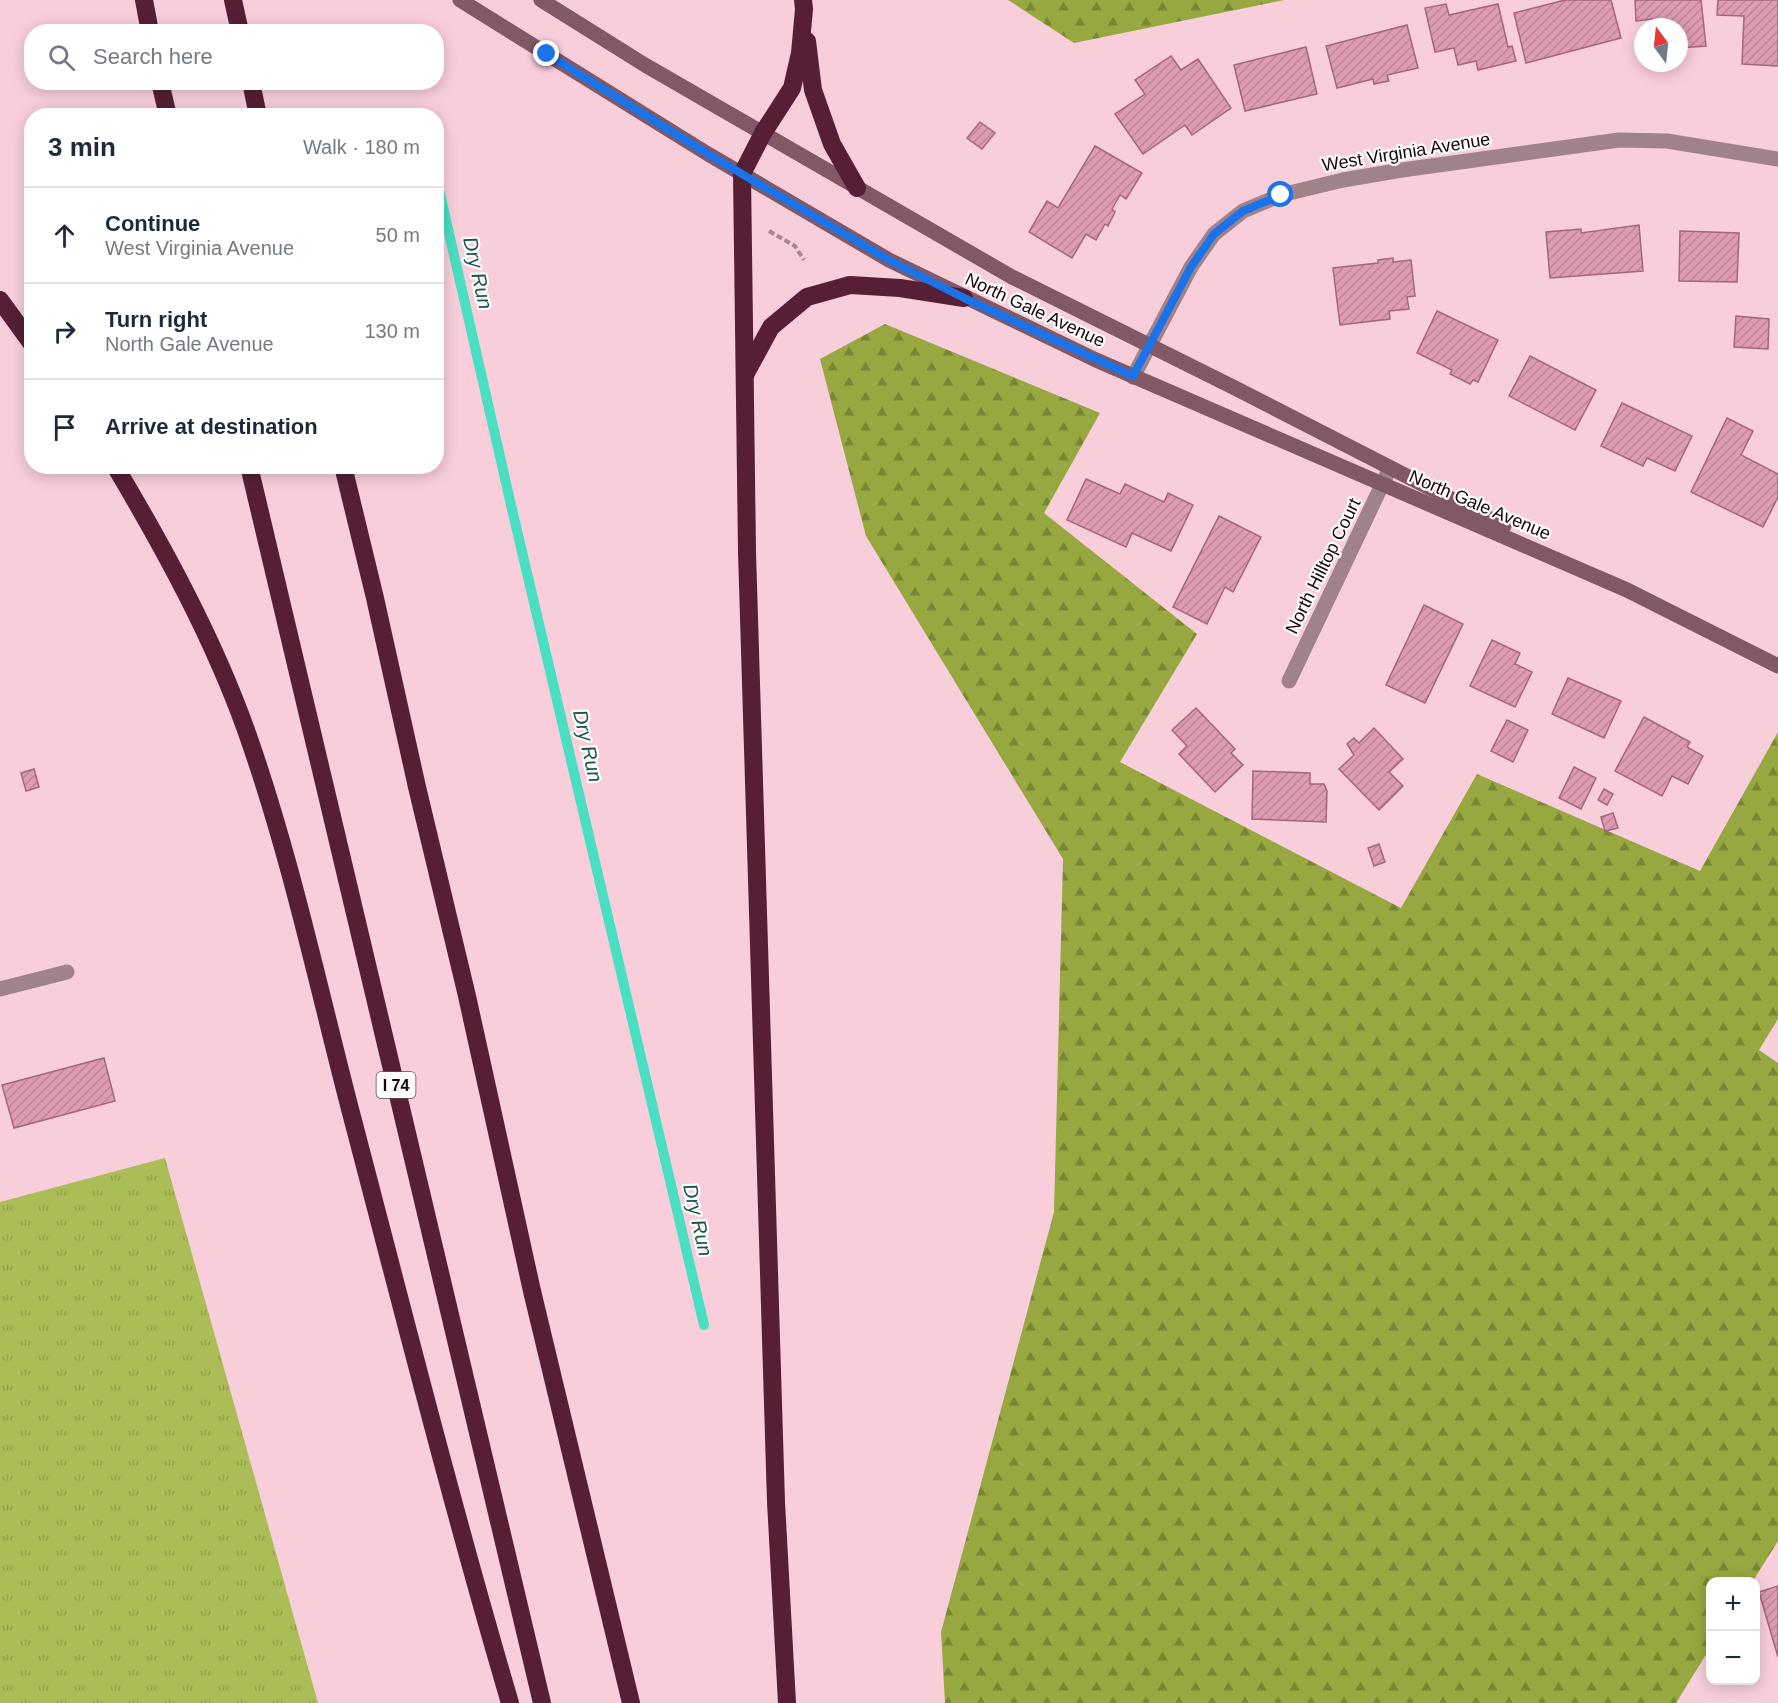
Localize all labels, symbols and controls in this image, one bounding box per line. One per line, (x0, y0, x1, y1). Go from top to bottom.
north arrow (1634, 18, 1688, 72)
search box (24, 24, 444, 90)
route end (533, 40, 559, 66)
icon: search (45, 41, 78, 74)
text: Search here (93, 44, 213, 69)
street label: West Virginia Avenue (1320, 129, 1492, 175)
text: 3 min (48, 132, 116, 162)
text: Walk · 180 m (303, 136, 420, 158)
route start (1267, 181, 1293, 207)
text: Continue (105, 211, 200, 236)
icon: ahead (48, 219, 81, 252)
text: 50 m (376, 224, 420, 246)
water label: Dry Run (459, 235, 497, 311)
text: West Virginia Avenue (105, 237, 294, 259)
street label: North Gale Avenue (962, 269, 1108, 351)
text: Turn right (105, 307, 207, 332)
icon: right (48, 315, 81, 348)
text: 130 m (364, 320, 420, 342)
text: North Gale Avenue (105, 333, 274, 355)
icon: arrive (48, 411, 81, 444)
text: Arrive at destination (105, 414, 318, 439)
street label: North Gale Avenue (1406, 466, 1554, 544)
street label: North Hilltop Court (1282, 495, 1364, 637)
water label: Dry Run (569, 708, 607, 784)
road number: I 74 (376, 1072, 416, 1098)
water label: Dry Run (679, 1182, 717, 1258)
map controls (1706, 1577, 1760, 1685)
button: + (1706, 1577, 1760, 1631)
button: − (1706, 1631, 1760, 1685)

